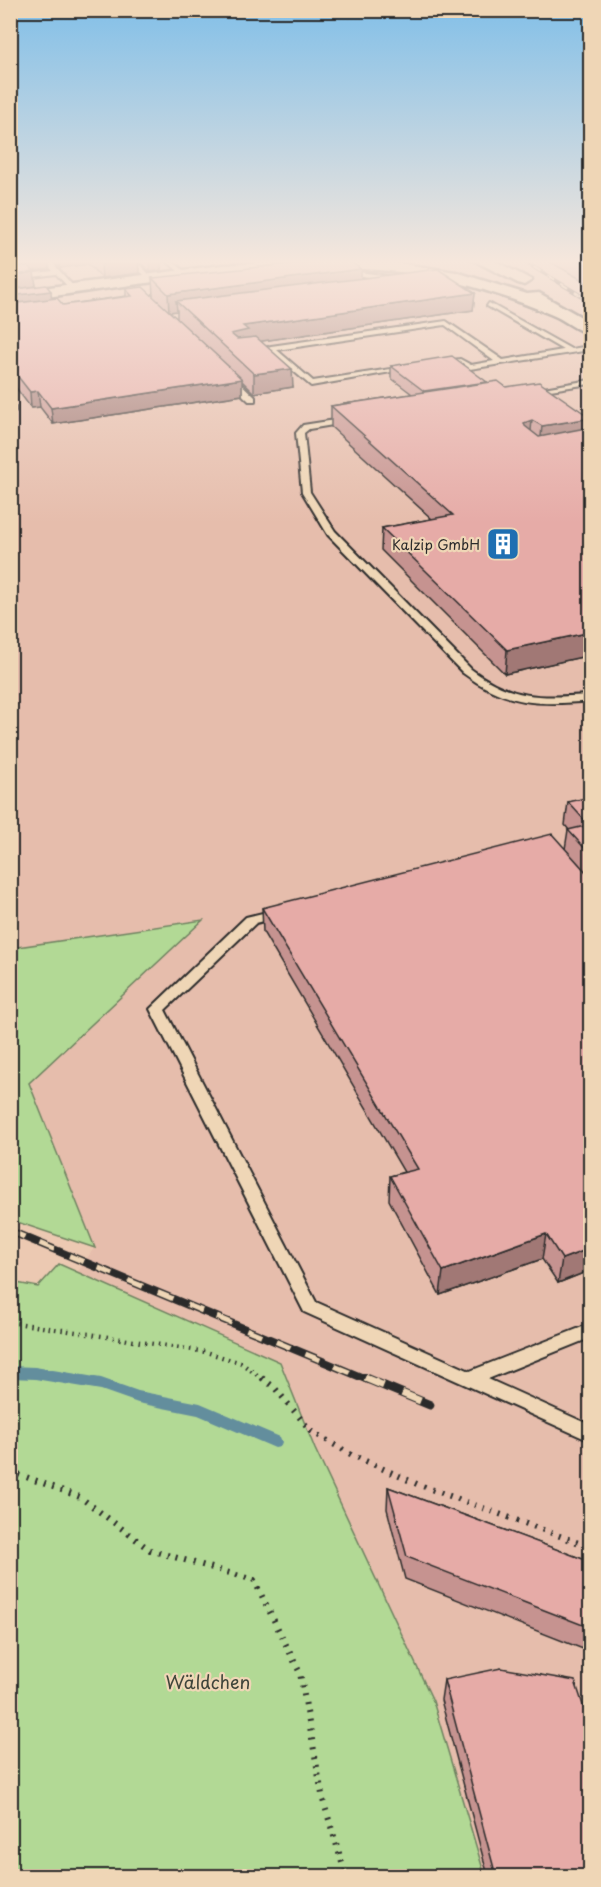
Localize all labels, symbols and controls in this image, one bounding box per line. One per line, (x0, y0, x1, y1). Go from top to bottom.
building icon: Kalzip GmbH (485, 526, 521, 562)
place label: Kalzip GmbH (392, 534, 480, 555)
park label: Wäldchen (166, 1668, 250, 1695)

